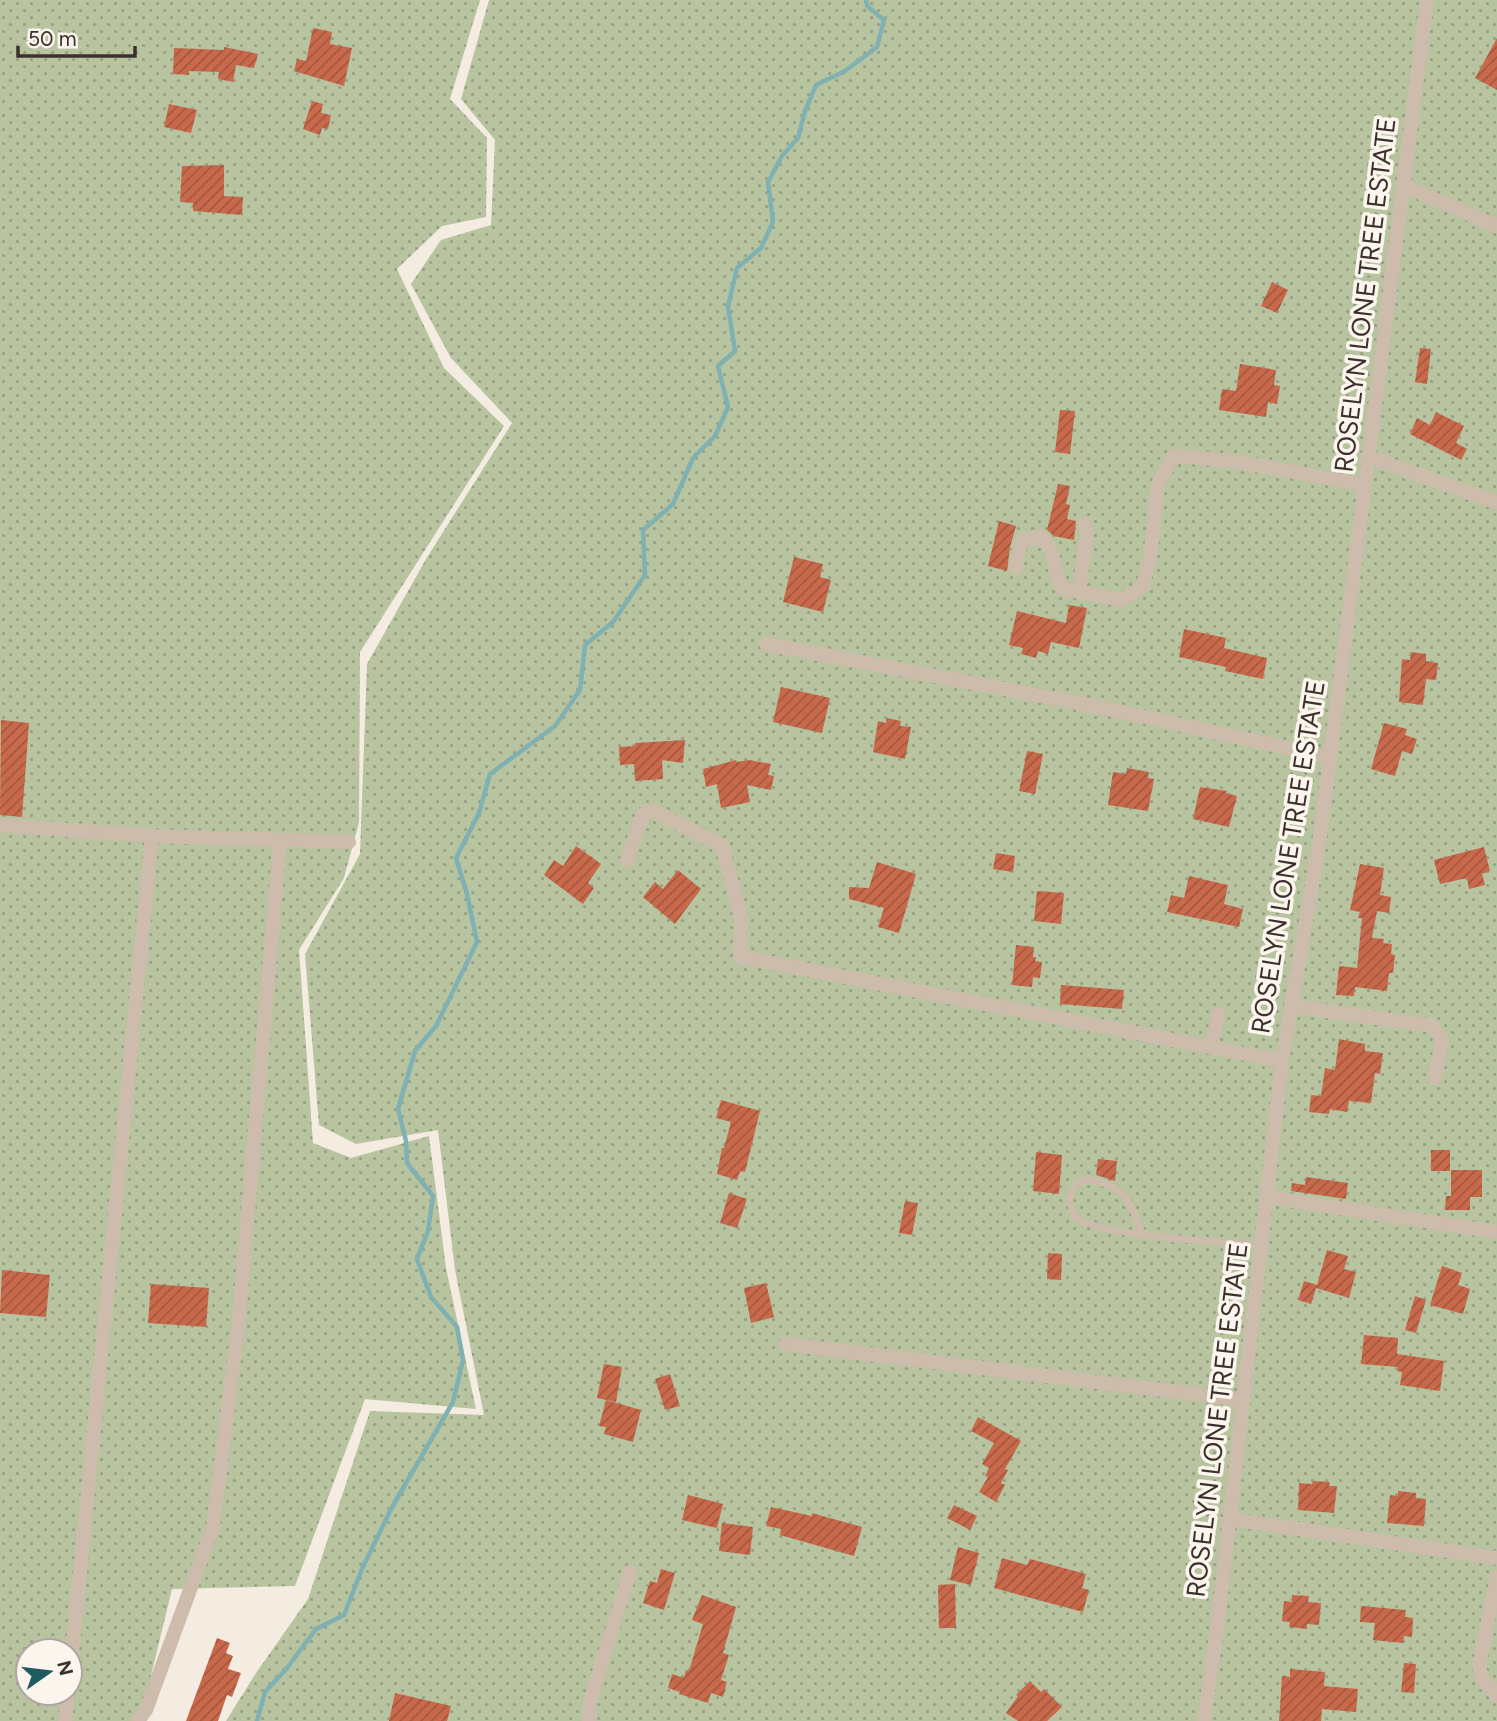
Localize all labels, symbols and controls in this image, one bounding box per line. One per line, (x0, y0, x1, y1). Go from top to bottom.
scale bar (18, 14, 135, 58)
text: 50 m (28, 26, 77, 51)
street label: ROSELYN LONE TREE ESTATE (1327, 116, 1403, 474)
street label: ROSELYN LONE TREE ESTATE (1244, 678, 1332, 1036)
street label: ROSELYN LONE TREE ESTATE (1179, 1241, 1255, 1599)
north arrow (14, 1637, 84, 1707)
text: N (52, 1658, 78, 1678)

